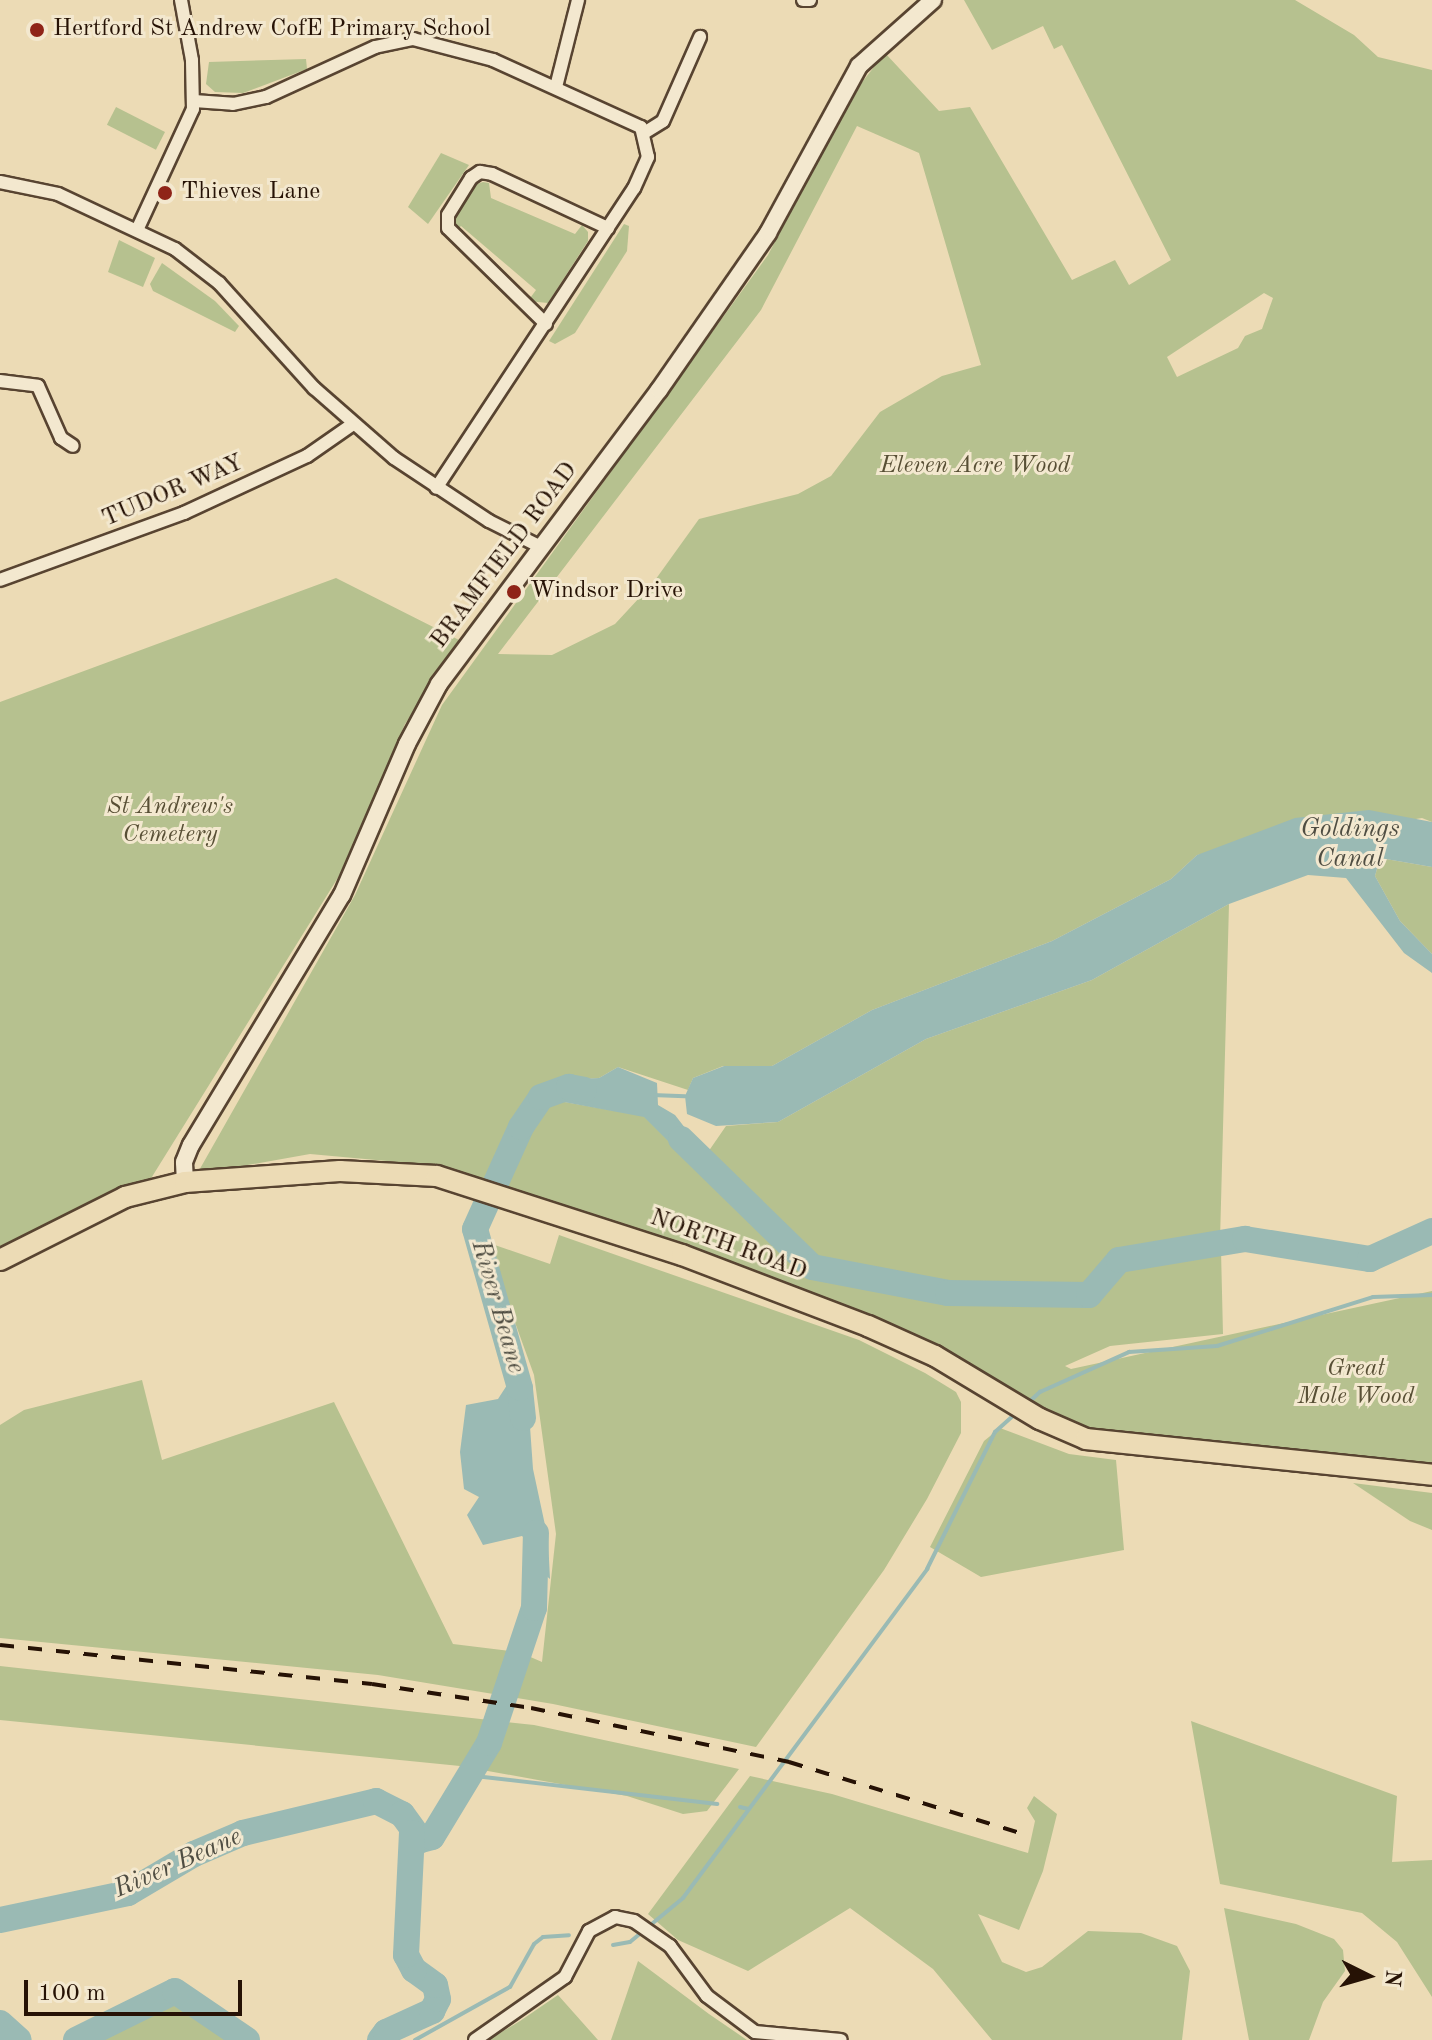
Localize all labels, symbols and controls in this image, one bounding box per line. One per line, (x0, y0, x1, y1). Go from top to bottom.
place label: Hertford St Andrew CofE Primary School (53, 16, 491, 44)
marker: Hertford St Andrew CofE Primary School (28, 21, 46, 39)
place label: Thieves Lane (181, 179, 320, 207)
marker: Thieves Lane (156, 184, 174, 202)
street label: TUDOR WAY (98, 449, 248, 535)
park label: Eleven Acre Wood (880, 453, 1070, 481)
street label: BRAMFIELD ROAD (426, 457, 584, 655)
place label: Windsor Drive (530, 578, 683, 606)
marker: Windsor Drive (505, 583, 523, 601)
park label: St Andrew's Cemetery (107, 794, 233, 850)
water label: Goldings Canal (1300, 814, 1400, 876)
street label: NORTH ROAD (646, 1204, 810, 1288)
water label: River Beane (463, 1237, 531, 1377)
park label: Great Mole Wood (1298, 1356, 1414, 1412)
water label: River Beane (109, 1822, 247, 1906)
north arrow (1328, 1936, 1408, 2016)
scale bar (28, 1964, 246, 2014)
text: N (1380, 1969, 1404, 1987)
text: 100 m (38, 1982, 106, 2006)

